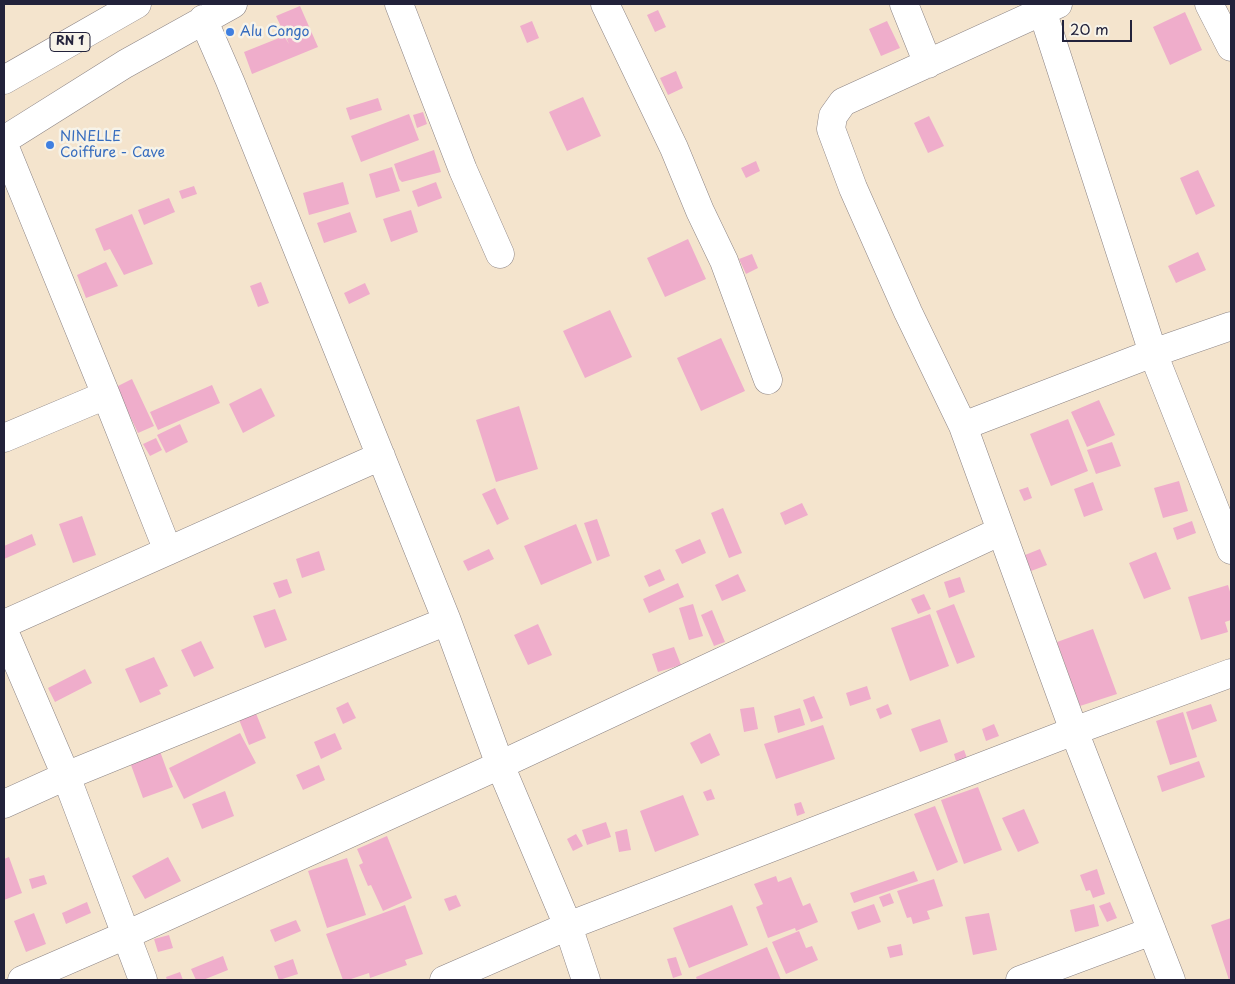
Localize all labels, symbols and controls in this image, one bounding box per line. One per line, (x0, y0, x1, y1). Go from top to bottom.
scale bar (1065, 10, 1135, 42)
text: 20 m (1070, 17, 1109, 40)
place label: Alu Congo (240, 24, 309, 40)
marker: Alu Congo (224, 26, 236, 38)
road number: RN 1 (50, 32, 90, 52)
place label: NINELLE Coiffure - Cave (60, 129, 165, 162)
marker: NINELLE Coiffure - Cave (44, 139, 56, 151)

